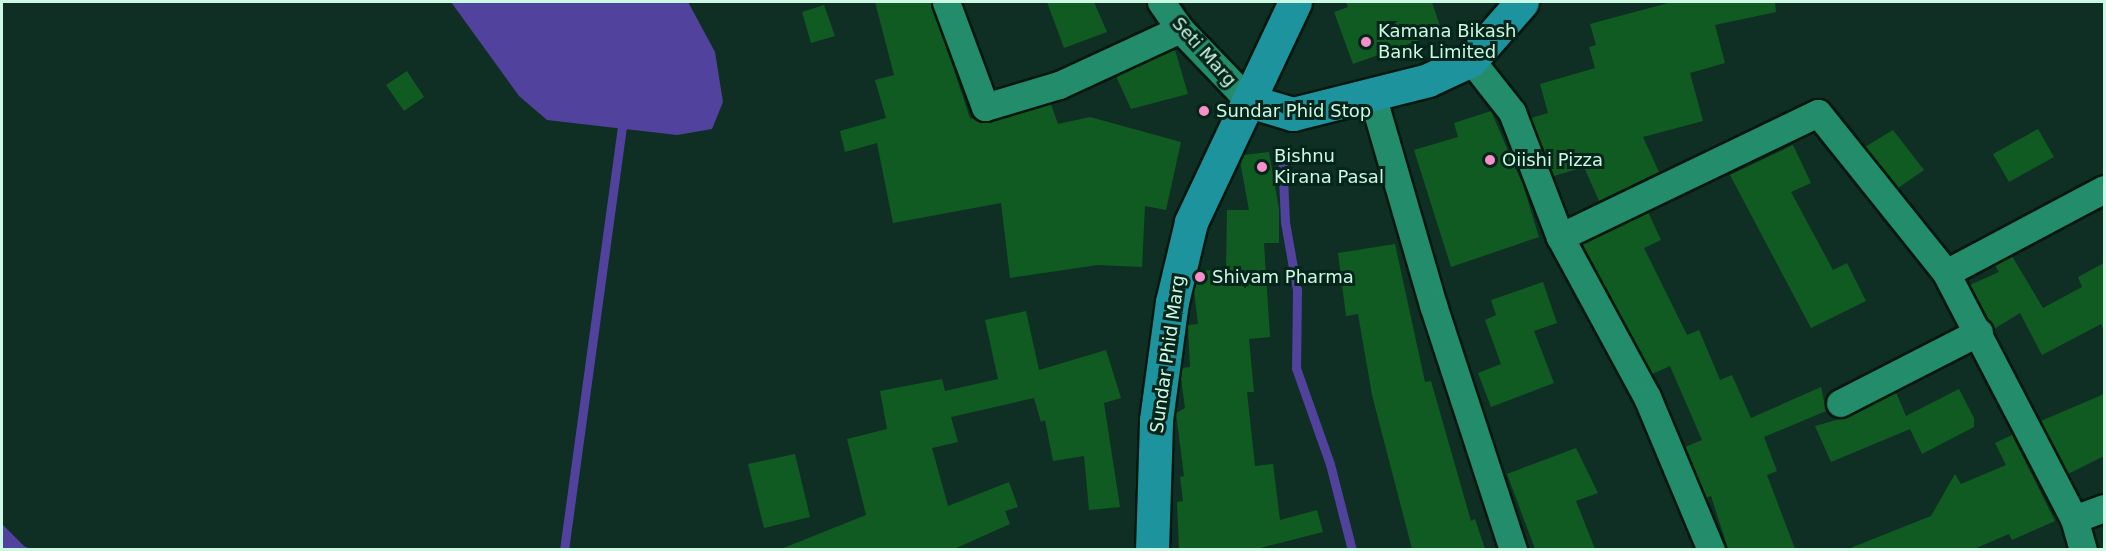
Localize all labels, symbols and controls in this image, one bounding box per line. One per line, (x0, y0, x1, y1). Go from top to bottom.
street label: Seti Marg (1167, 13, 1241, 91)
place label: Kamana Bikash Bank Limited (1378, 21, 1517, 63)
marker: Kamana Bikash Bank Limited (1359, 35, 1373, 49)
place label: Sundar Phid Stop (1216, 100, 1371, 122)
marker: Sundar Phid Stop (1197, 104, 1211, 118)
place label: Bishnu Kirana Pasal (1274, 146, 1384, 188)
place label: Oiishi Pizza (1502, 149, 1603, 171)
marker: Oiishi Pizza (1483, 153, 1497, 167)
marker: Bishnu Kirana Pasal (1255, 160, 1269, 174)
place label: Shivam Pharma (1212, 266, 1354, 288)
marker: Shivam Pharma (1193, 270, 1207, 284)
street label: Sundar Phid Marg (1146, 274, 1190, 434)

